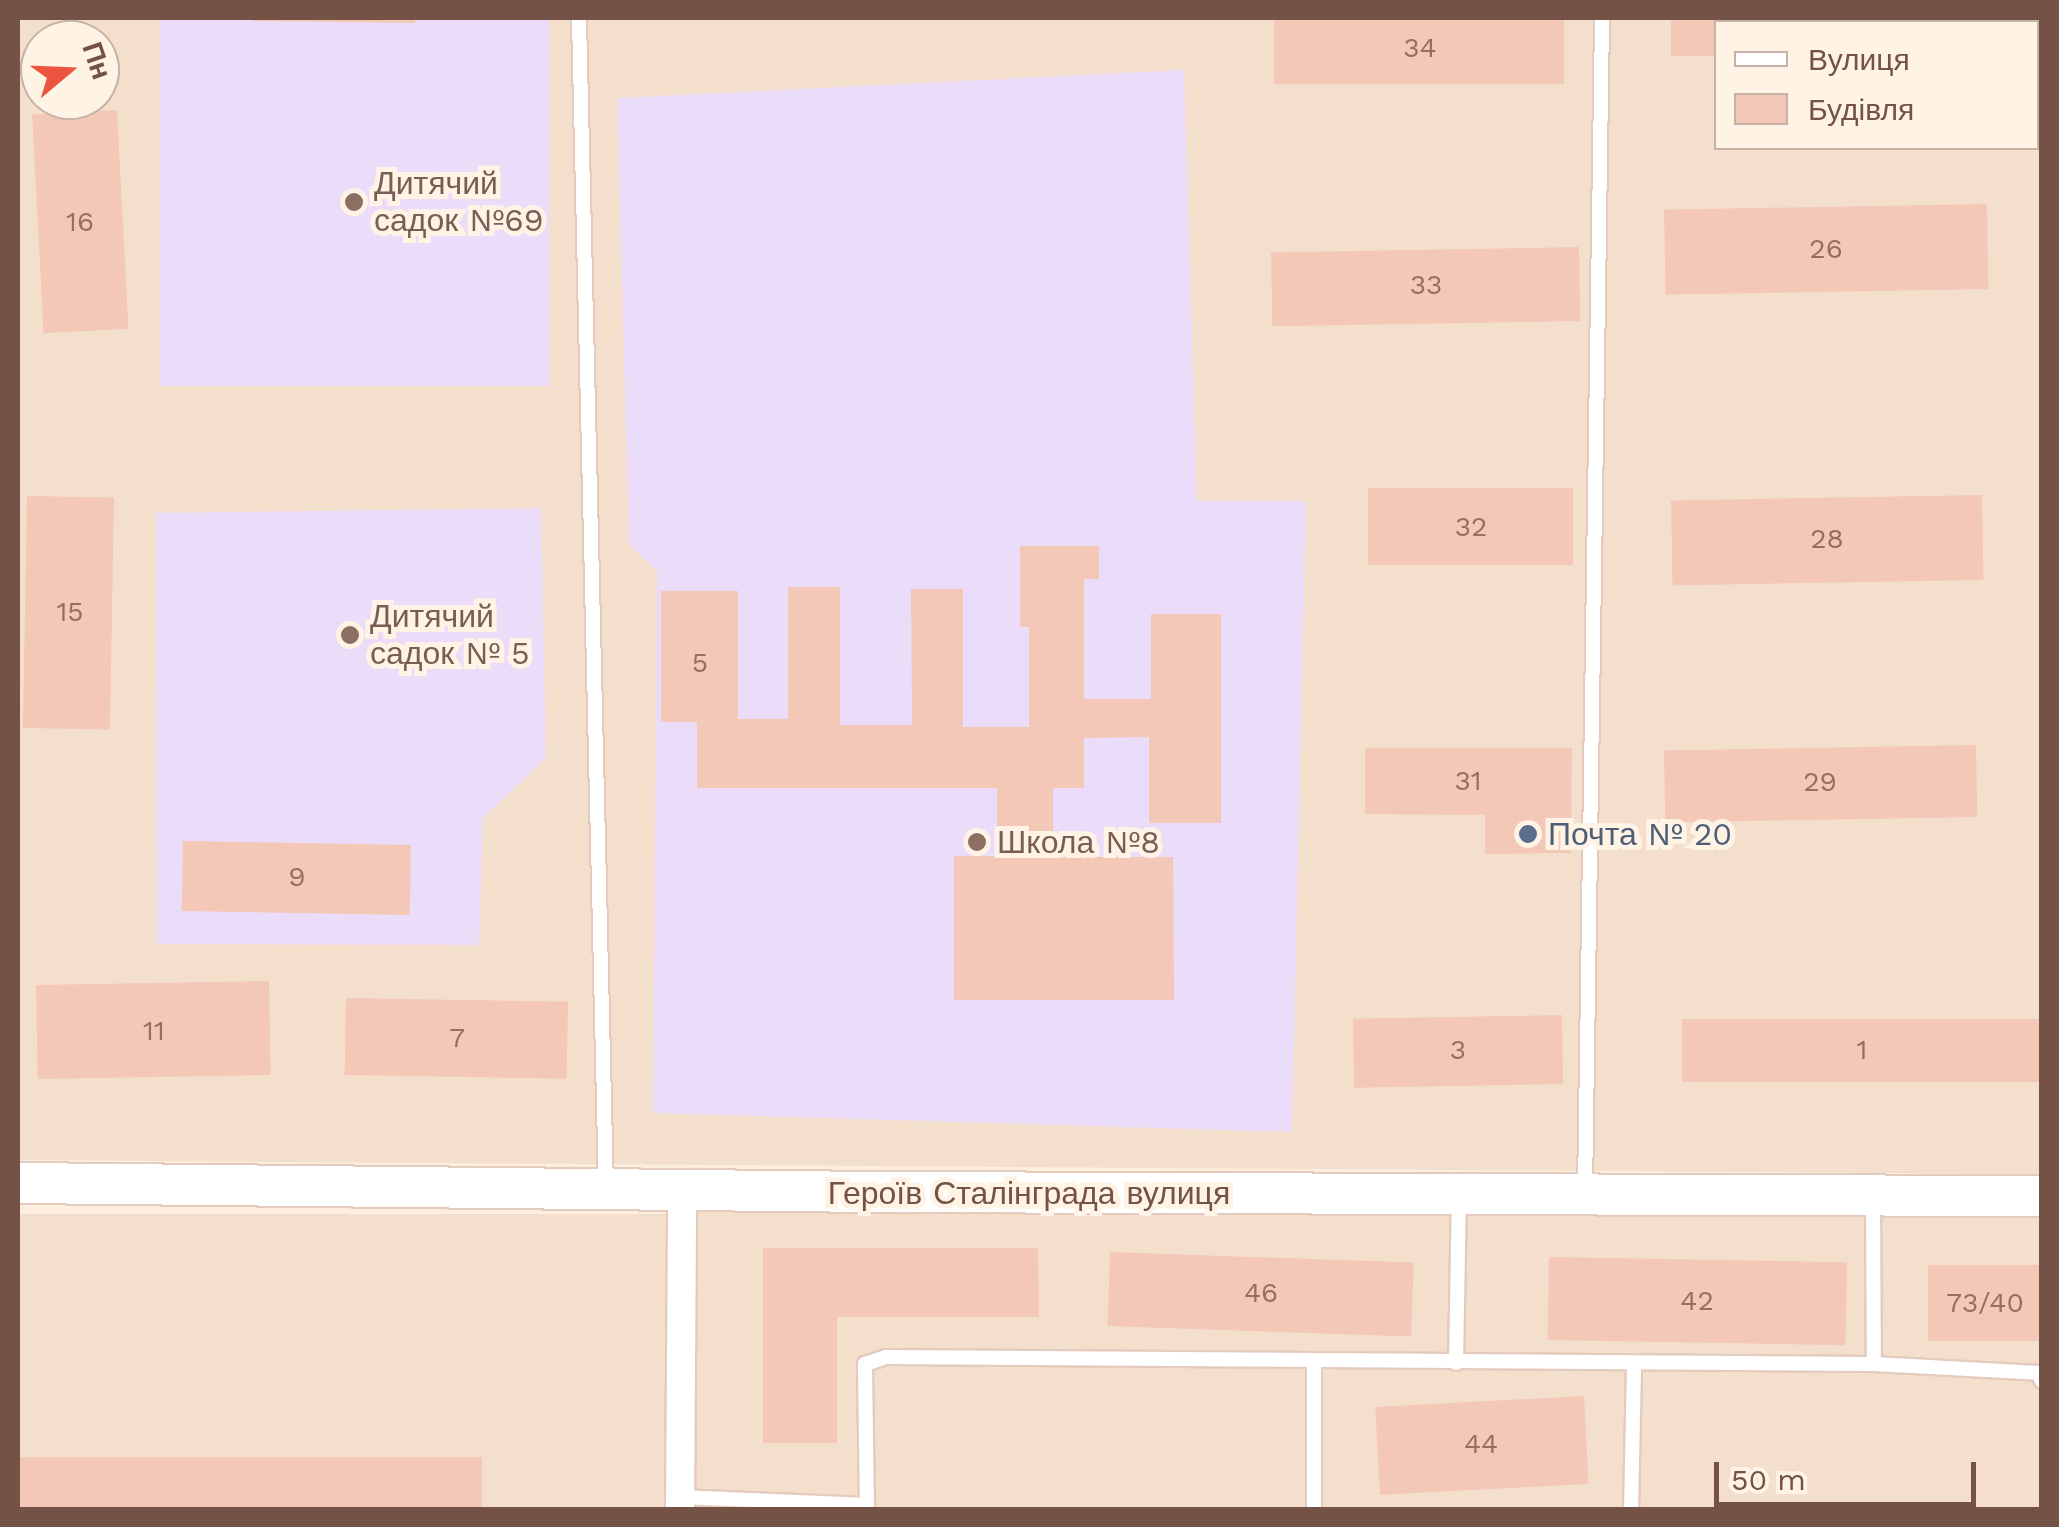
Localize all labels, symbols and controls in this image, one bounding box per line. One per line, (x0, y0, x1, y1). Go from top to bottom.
north arrow (20, 20, 120, 120)
legend (1714, 20, 2039, 150)
house number: 34 (1403, 31, 1437, 65)
text: Пн (75, 38, 119, 84)
text: Вулиця (1808, 42, 1910, 77)
text: Будівля (1808, 92, 1914, 127)
place label: Дитячий садок №69 (374, 165, 543, 240)
marker: Дитячий садок №69 (343, 191, 365, 213)
house number: 16 (66, 205, 94, 239)
house number: 26 (1809, 232, 1843, 266)
house number: 33 (1410, 268, 1442, 302)
house number: 32 (1455, 510, 1487, 544)
house number: 28 (1810, 522, 1844, 556)
house number: 15 (56, 595, 84, 629)
place label: Дитячий садок № 5 (370, 598, 530, 673)
marker: Дитячий садок № 5 (339, 624, 361, 646)
house number: 5 (692, 646, 708, 680)
house number: 31 (1454, 764, 1482, 798)
house number: 29 (1803, 765, 1837, 799)
place label: Почта № 20 (1548, 815, 1732, 853)
place label: Школа №8 (997, 823, 1160, 861)
marker: Почта № 20 (1517, 823, 1539, 845)
marker: Школа №8 (966, 831, 988, 853)
house number: 9 (288, 860, 306, 894)
house number: 11 (143, 1014, 165, 1048)
house number: 7 (449, 1021, 465, 1055)
house number: 3 (1450, 1033, 1466, 1067)
house number: 1 (1857, 1033, 1867, 1067)
street label: Героїв Сталінграда вулиця (828, 1174, 1230, 1212)
house number: 46 (1244, 1276, 1278, 1310)
house number: 42 (1680, 1284, 1714, 1318)
house number: 73/40 (1946, 1286, 2024, 1320)
house number: 44 (1464, 1427, 1498, 1461)
scale bar (1719, 1442, 1982, 1504)
text: 50 m (1731, 1462, 1806, 1497)

